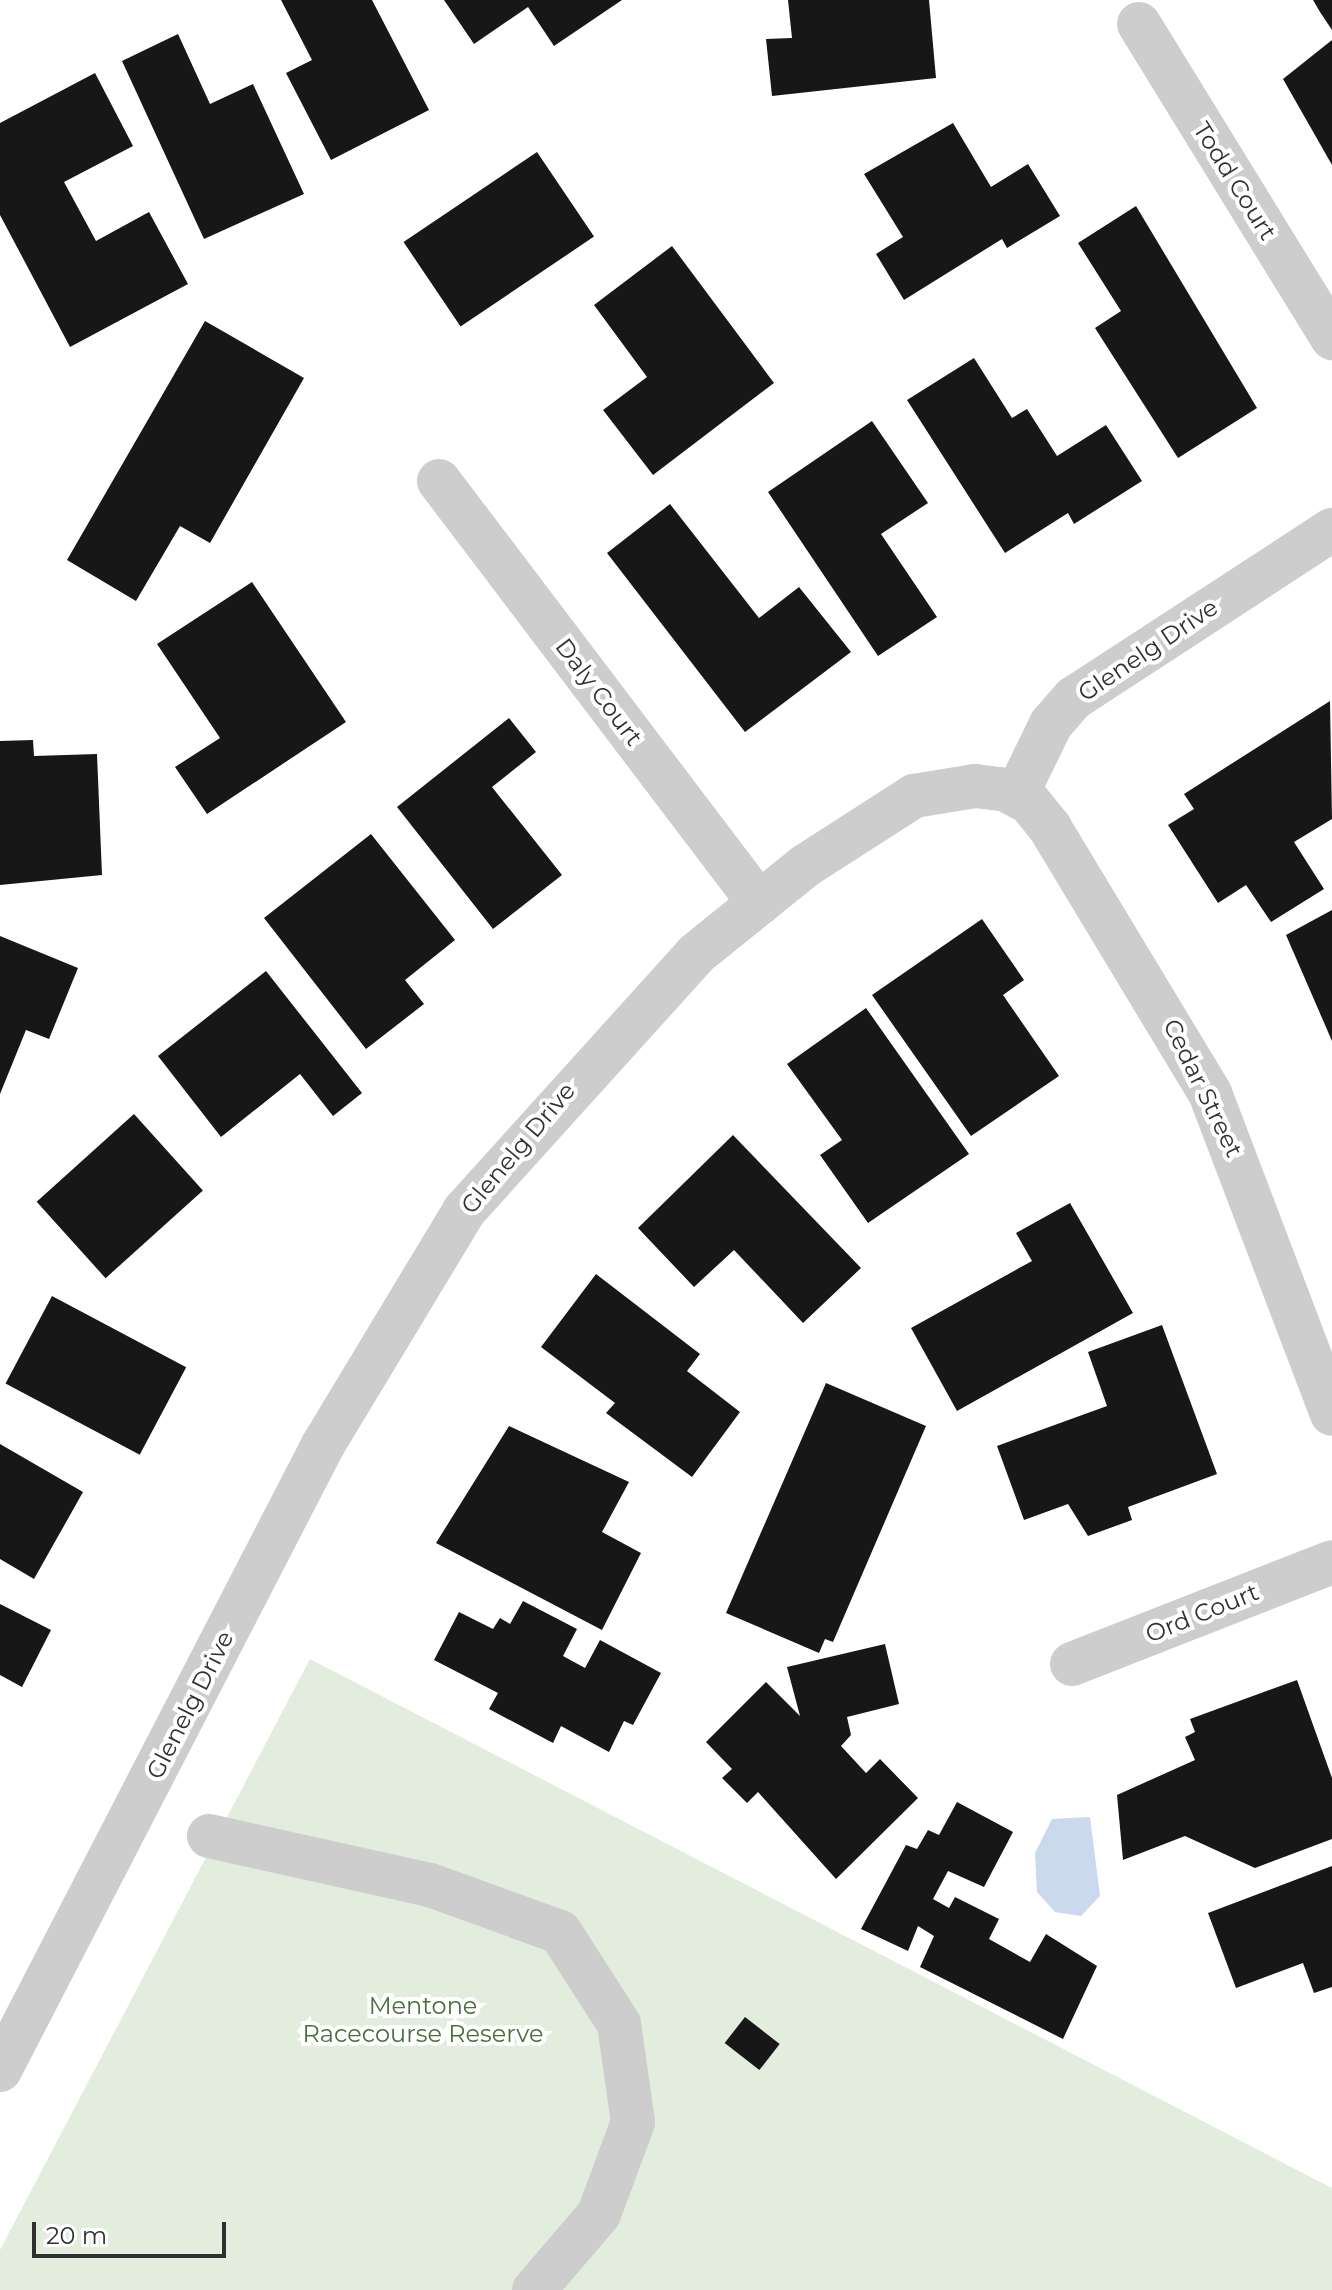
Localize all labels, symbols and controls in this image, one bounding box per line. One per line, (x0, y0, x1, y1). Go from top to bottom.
street label: Todd Court (1187, 117, 1283, 245)
street label: Glenelg Drive (1073, 593, 1223, 707)
street label: Daly Court (549, 633, 649, 751)
street label: Cedar Street (1157, 1014, 1249, 1162)
street label: Glenelg Drive (455, 1077, 581, 1219)
street label: Ord Court (1141, 1577, 1263, 1649)
street label: Glenelg Drive (140, 1626, 240, 1784)
park label: Mentone Racecourse Reserve (303, 1992, 543, 2048)
scale bar (36, 2206, 230, 2256)
text: 20 m (46, 2221, 107, 2250)

